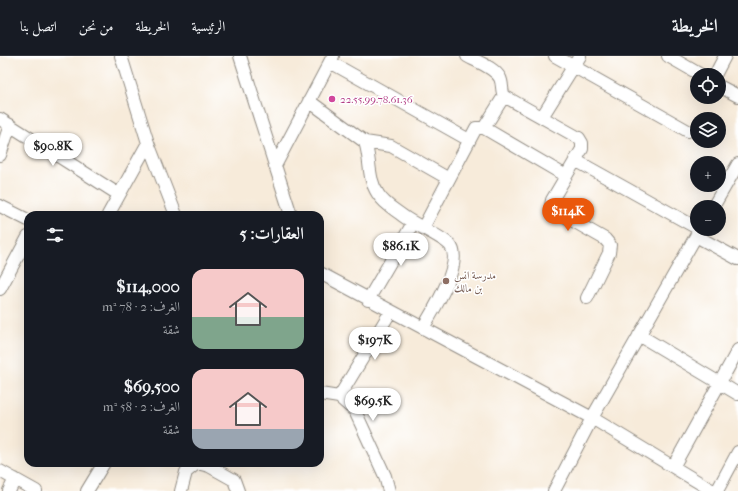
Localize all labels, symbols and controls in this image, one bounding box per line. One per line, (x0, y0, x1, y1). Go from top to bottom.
text: الخريطة (672, 15, 718, 37)
text: اتصل بنا (20, 18, 57, 35)
text: من نحن (79, 18, 114, 35)
text: الخريطة (136, 18, 170, 35)
text: الرئيسية (192, 18, 225, 35)
map controls (690, 68, 726, 236)
button: locate (690, 68, 726, 104)
place label: 22.55.99.78.61.36 (340, 93, 413, 106)
marker: 22.55.99.78.61.36 (327, 94, 337, 104)
button: layers (690, 112, 726, 148)
pin: $90.8K (20, 133, 86, 167)
text: $90.8K (33, 138, 73, 153)
button: + (690, 156, 726, 192)
pin: $114K (540, 198, 596, 232)
button: − (690, 200, 726, 236)
text: $114K (551, 203, 585, 218)
text: العقارات: 5 (239, 223, 304, 243)
icon: filters (44, 224, 66, 246)
pin: $86.1K (368, 233, 434, 267)
text: $86.1K (382, 238, 420, 253)
place label: مدرسة انس بن مالك (454, 269, 496, 295)
text: $114,000 (116, 276, 180, 296)
marker: مدرسة انس بن مالك (441, 276, 451, 286)
icon: home (224, 285, 272, 333)
text: الغرف: 2 · 78 m² (102, 299, 180, 314)
text: شقة (163, 322, 180, 337)
pin: $197K (347, 327, 403, 361)
text: $197K (358, 332, 392, 347)
text: $69,500 (124, 376, 180, 396)
icon: home (224, 385, 272, 433)
pin: $69.5K (340, 388, 406, 422)
text: $69.5K (354, 393, 392, 408)
text: الغرف: 2 · 58 m² (103, 399, 180, 414)
text: شقة (163, 422, 180, 437)

